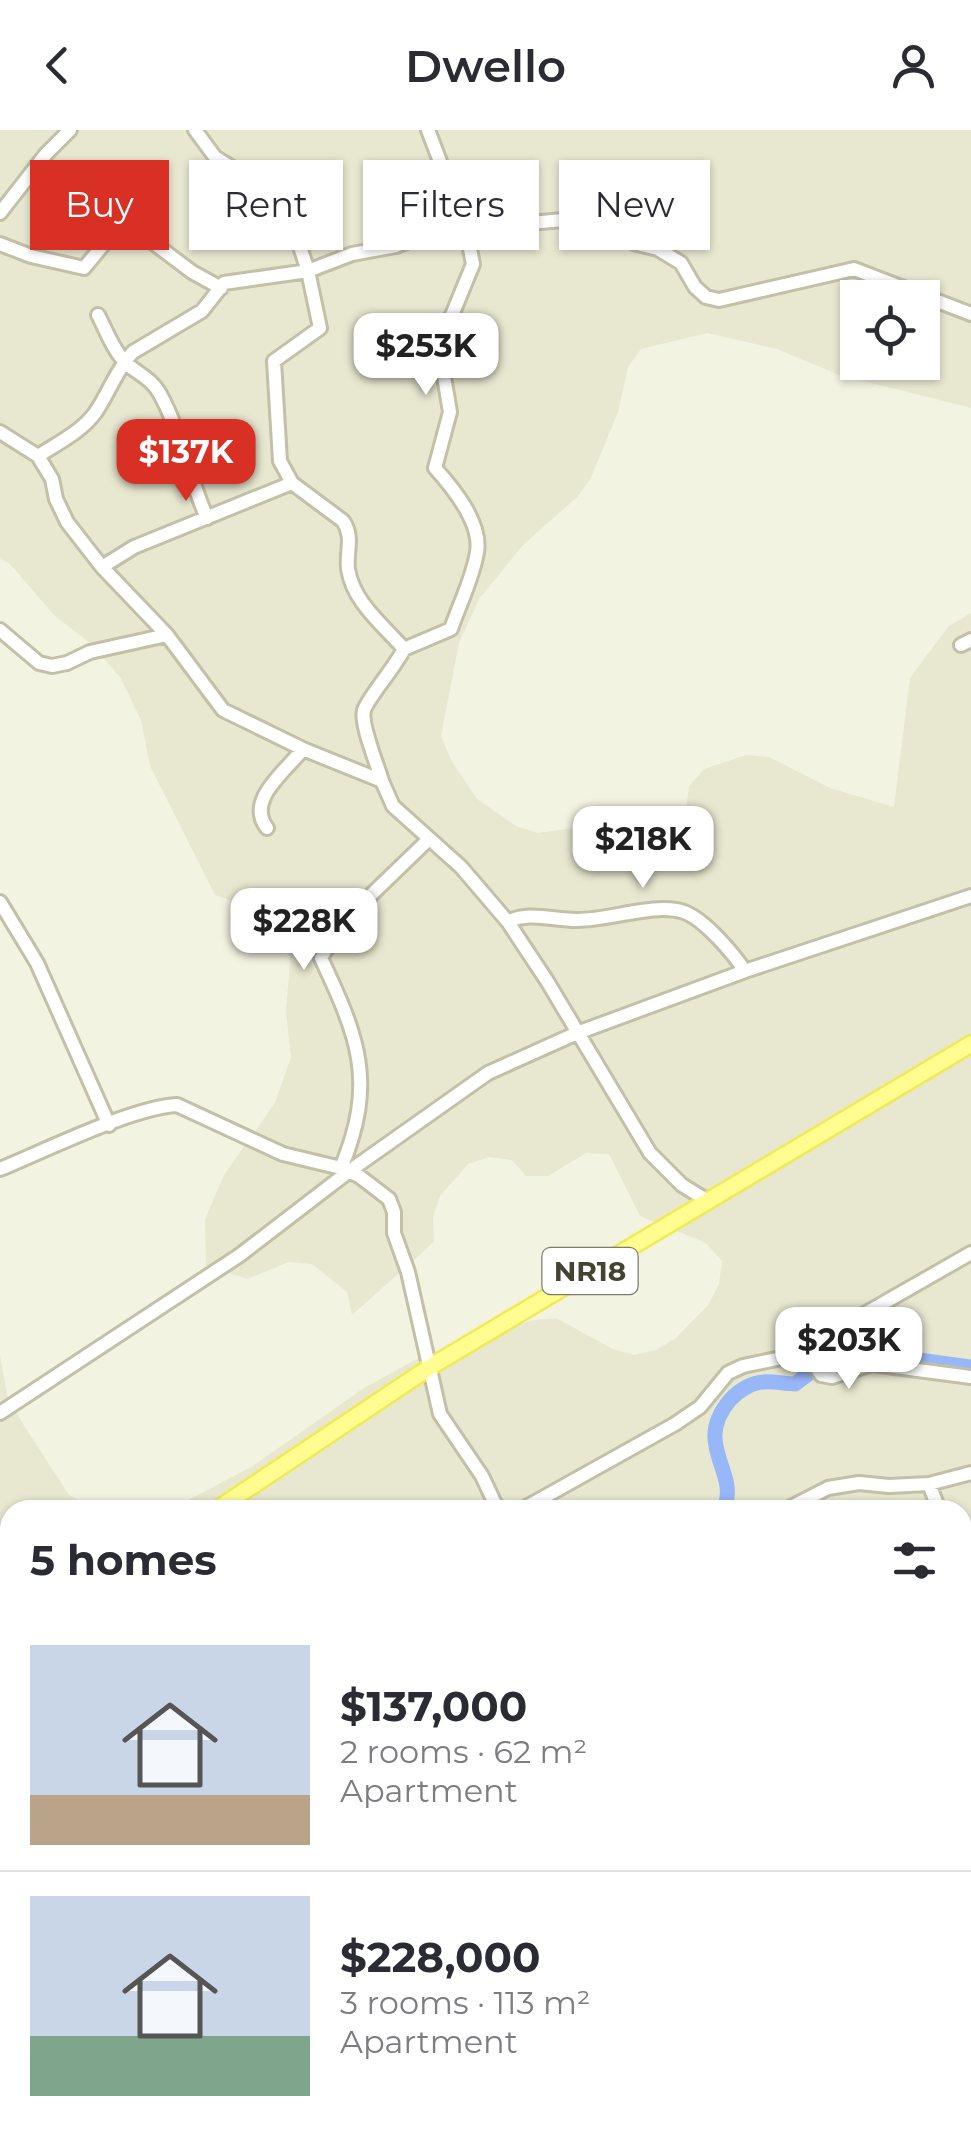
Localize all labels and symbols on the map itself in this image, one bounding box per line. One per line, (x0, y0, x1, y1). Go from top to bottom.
pin: $253K (356, 313, 496, 398)
pin: $137K (116, 419, 256, 504)
pin: $218K (573, 806, 713, 891)
pin: $228K (234, 888, 374, 973)
road number: NR18 (542, 1248, 638, 1294)
pin: $203K (779, 1307, 919, 1392)

